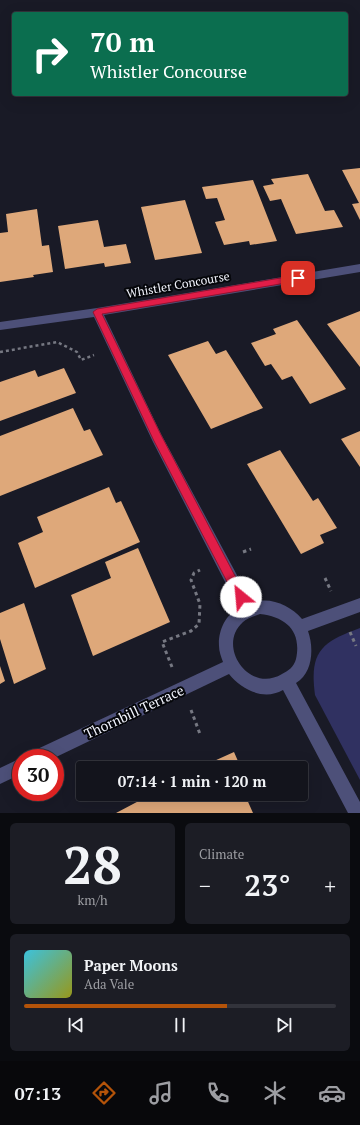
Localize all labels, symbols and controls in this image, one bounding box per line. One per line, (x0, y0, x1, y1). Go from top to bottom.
text: 70 m (90, 23, 155, 60)
icon: right (24, 28, 76, 80)
text: Whistler Concourse (90, 59, 247, 83)
pin (281, 261, 315, 295)
icon: arrive (287, 267, 309, 289)
street label: Whistler Concourse (125, 268, 231, 301)
position arrow (220, 576, 262, 618)
street label: Thornbill Terrace (81, 680, 187, 743)
speed limit sign: 30 (12, 749, 64, 801)
text: 07:14 · 1 min · 120 m (118, 771, 266, 791)
text: 28 (63, 830, 122, 899)
text: Climate (199, 845, 244, 863)
text: 23° (244, 865, 291, 905)
text: − (199, 871, 211, 900)
text: + (324, 871, 336, 900)
text: km/h (77, 891, 108, 909)
text: Paper Moons (84, 955, 178, 975)
text: Ada Vale (84, 975, 134, 993)
icon: previous (65, 1014, 87, 1036)
icon: pause (169, 1014, 191, 1036)
icon: next (273, 1014, 295, 1036)
icon: directions (90, 1079, 118, 1107)
icon: music (147, 1079, 175, 1107)
icon: phone (204, 1079, 232, 1107)
icon: climate (261, 1079, 289, 1107)
icon: car (318, 1079, 346, 1107)
text: 07:13 (14, 1081, 61, 1105)

